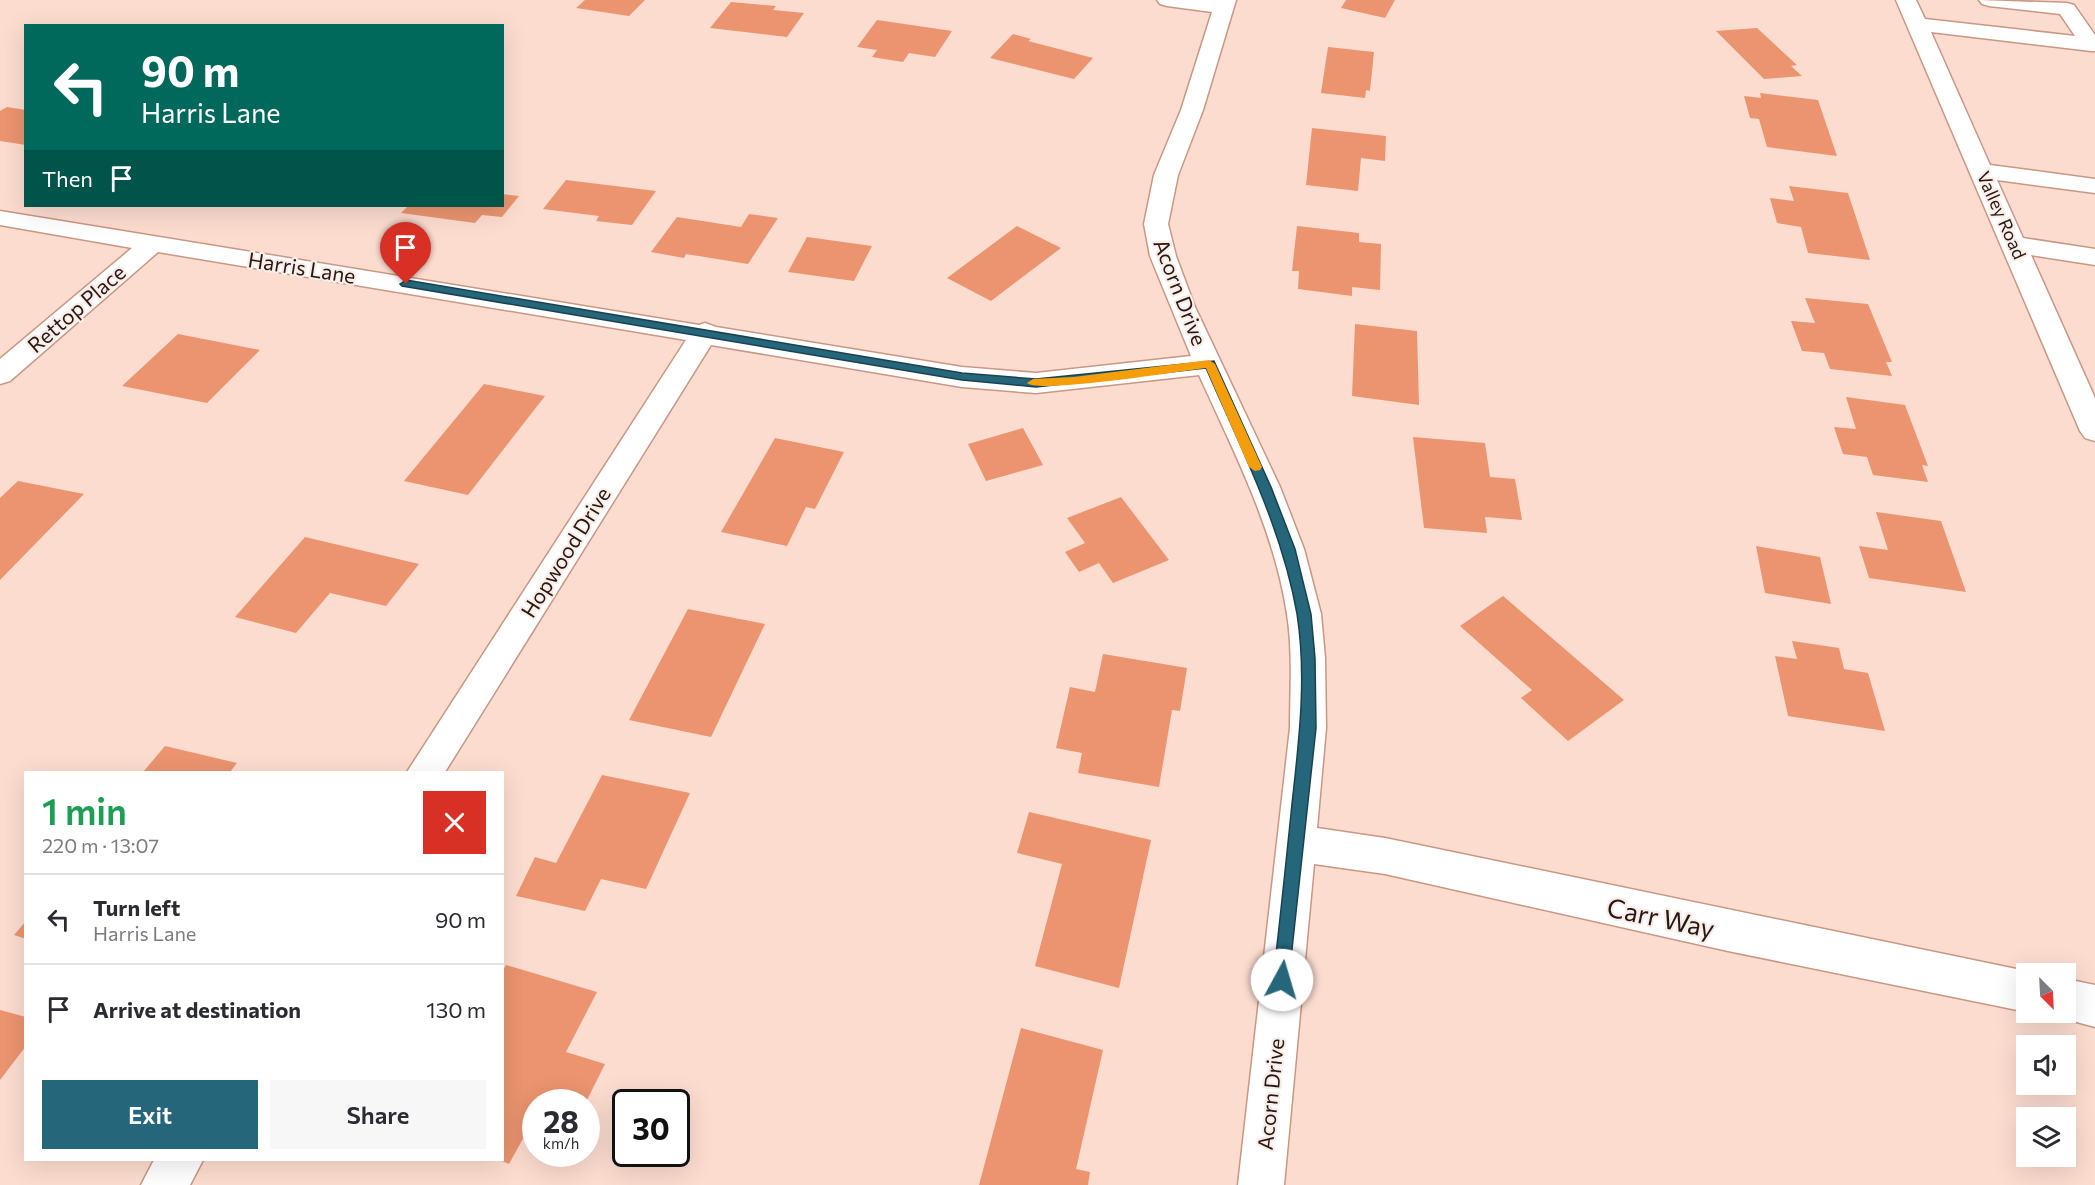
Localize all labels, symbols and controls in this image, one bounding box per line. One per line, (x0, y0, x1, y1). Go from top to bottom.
text: 90 m (141, 44, 240, 96)
icon: left (42, 48, 120, 126)
text: Harris Lane (141, 96, 281, 129)
icon: arrive (105, 162, 138, 195)
text: Then (42, 165, 93, 192)
street label: Valley Road (1973, 168, 2031, 262)
pin (380, 222, 431, 284)
icon: arrive (389, 231, 422, 264)
street label: Acorn Drive (1149, 235, 1213, 349)
street label: Harris Lane (246, 246, 358, 288)
street label: Rettop Place (22, 259, 130, 357)
street label: Hopwood Drive (515, 482, 615, 622)
text: 1 min (42, 788, 127, 832)
button: close (423, 791, 486, 854)
text: 220 m · 13:07 (42, 833, 159, 857)
street label: Carr Way (1604, 890, 1718, 944)
text: Turn left (93, 894, 180, 921)
icon: left (42, 903, 75, 936)
text: 90 m (435, 906, 486, 933)
text: Harris Lane (93, 921, 196, 945)
position arrow (1250, 948, 1314, 1012)
north arrow (2016, 963, 2076, 1023)
map controls (2016, 963, 2076, 1167)
icon: arrive (42, 993, 75, 1026)
text: Arrive at destination (93, 996, 301, 1023)
text: 130 m (426, 996, 486, 1023)
button: sound (2016, 1035, 2076, 1095)
street label: Acorn Drive (1252, 1037, 1288, 1151)
button: Exit (42, 1080, 258, 1149)
button: Share (270, 1080, 486, 1149)
speed limit sign: 30 (612, 1089, 690, 1167)
text: 28 (543, 1102, 579, 1139)
button: layers (2016, 1107, 2076, 1167)
text: km/h (543, 1134, 579, 1152)

